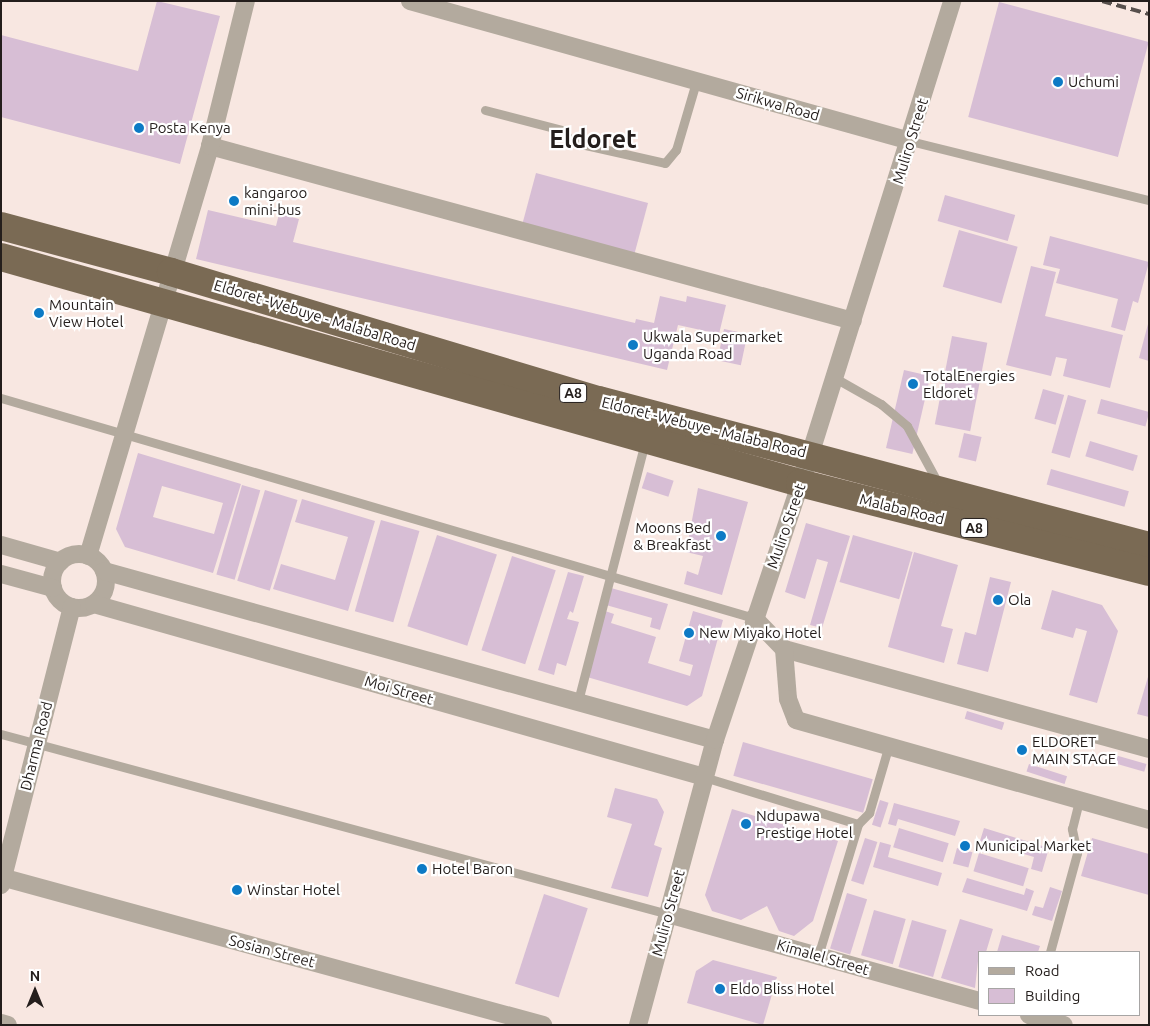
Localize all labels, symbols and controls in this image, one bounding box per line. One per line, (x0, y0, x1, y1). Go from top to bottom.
place label: Uchumi (1068, 73, 1119, 91)
marker: Uchumi (1052, 76, 1064, 88)
street label: Sirikwa Road (734, 84, 822, 124)
street label: Muliro Street (888, 96, 932, 186)
place label: Posta Kenya (149, 119, 231, 137)
marker: Posta Kenya (133, 122, 145, 134)
district label: Eldoret (549, 124, 637, 154)
place label: kangaroo mini-bus (244, 183, 307, 218)
marker: kangaroo mini-bus (228, 195, 240, 207)
street label: Eldoret -Webuye - Malaba Road (212, 276, 418, 354)
place label: Mountain View Hotel (49, 295, 123, 330)
marker: Mountain View Hotel (33, 307, 45, 319)
place label: Ukwala Supermarket Uganda Road (643, 327, 782, 362)
marker: Ukwala Supermarket Uganda Road (627, 339, 639, 351)
place label: TotalEnergies Eldoret (923, 366, 1015, 401)
marker: TotalEnergies Eldoret (907, 378, 919, 390)
road number: A8 (558, 382, 588, 404)
street label: Eldoret -Webuye - Malaba Road (600, 393, 808, 461)
street label: Muliro Street (763, 481, 809, 571)
street label: Malaba Road (858, 490, 946, 528)
road number: A8 (959, 516, 989, 540)
place label: Moons Bed & Breakfast (633, 518, 711, 553)
marker: Moons Bed & Breakfast (715, 530, 727, 542)
place label: Ola (1008, 591, 1031, 609)
marker: Ola (992, 594, 1004, 606)
place label: New Miyako Hotel (699, 624, 821, 642)
marker: New Miyako Hotel (683, 627, 695, 639)
street label: Moi Street (363, 672, 435, 708)
street label: Dharma Road (16, 700, 56, 792)
place label: ELDORET MAIN STAGE (1032, 732, 1116, 767)
marker: ELDORET MAIN STAGE (1016, 744, 1028, 756)
place label: Ndupawa Prestige Hotel (756, 806, 853, 841)
marker: Ndupawa Prestige Hotel (740, 818, 752, 830)
place label: Municipal Market (975, 837, 1091, 855)
marker: Municipal Market (959, 840, 971, 852)
place label: Hotel Baron (432, 860, 513, 878)
marker: Hotel Baron (416, 863, 428, 875)
street label: Muliro Street (648, 868, 688, 958)
place label: Winstar Hotel (247, 881, 340, 899)
marker: Winstar Hotel (231, 884, 243, 896)
street label: Sosian Street (227, 931, 317, 971)
street label: Kimalel Street (775, 935, 871, 979)
legend (978, 951, 1140, 1016)
text: Road (1025, 962, 1060, 979)
north arrow (10, 966, 60, 1016)
text: N (30, 968, 40, 984)
place label: Eldo Bliss Hotel (730, 980, 834, 998)
marker: Eldo Bliss Hotel (714, 983, 726, 995)
text: Building (1025, 987, 1080, 1004)

